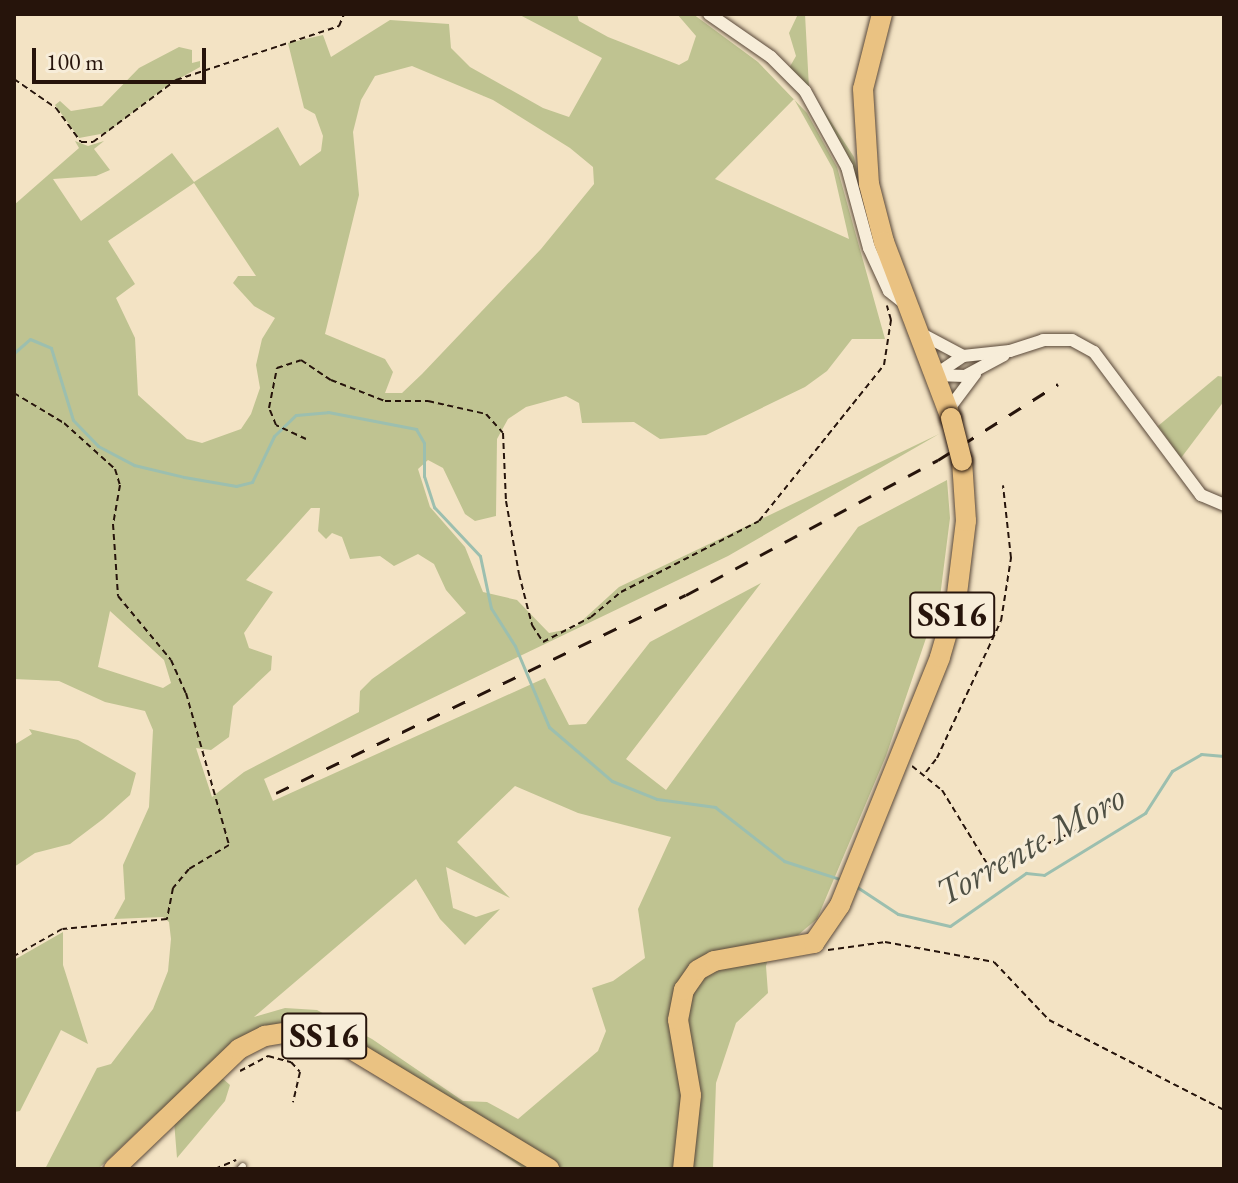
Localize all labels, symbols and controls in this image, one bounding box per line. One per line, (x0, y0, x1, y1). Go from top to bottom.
scale bar (36, 32, 210, 82)
text: 100 m (46, 46, 104, 77)
road number: SS16 (908, 585, 996, 645)
water label: Torrente Moro (927, 773, 1133, 915)
road number: SS16 (280, 1006, 368, 1066)

